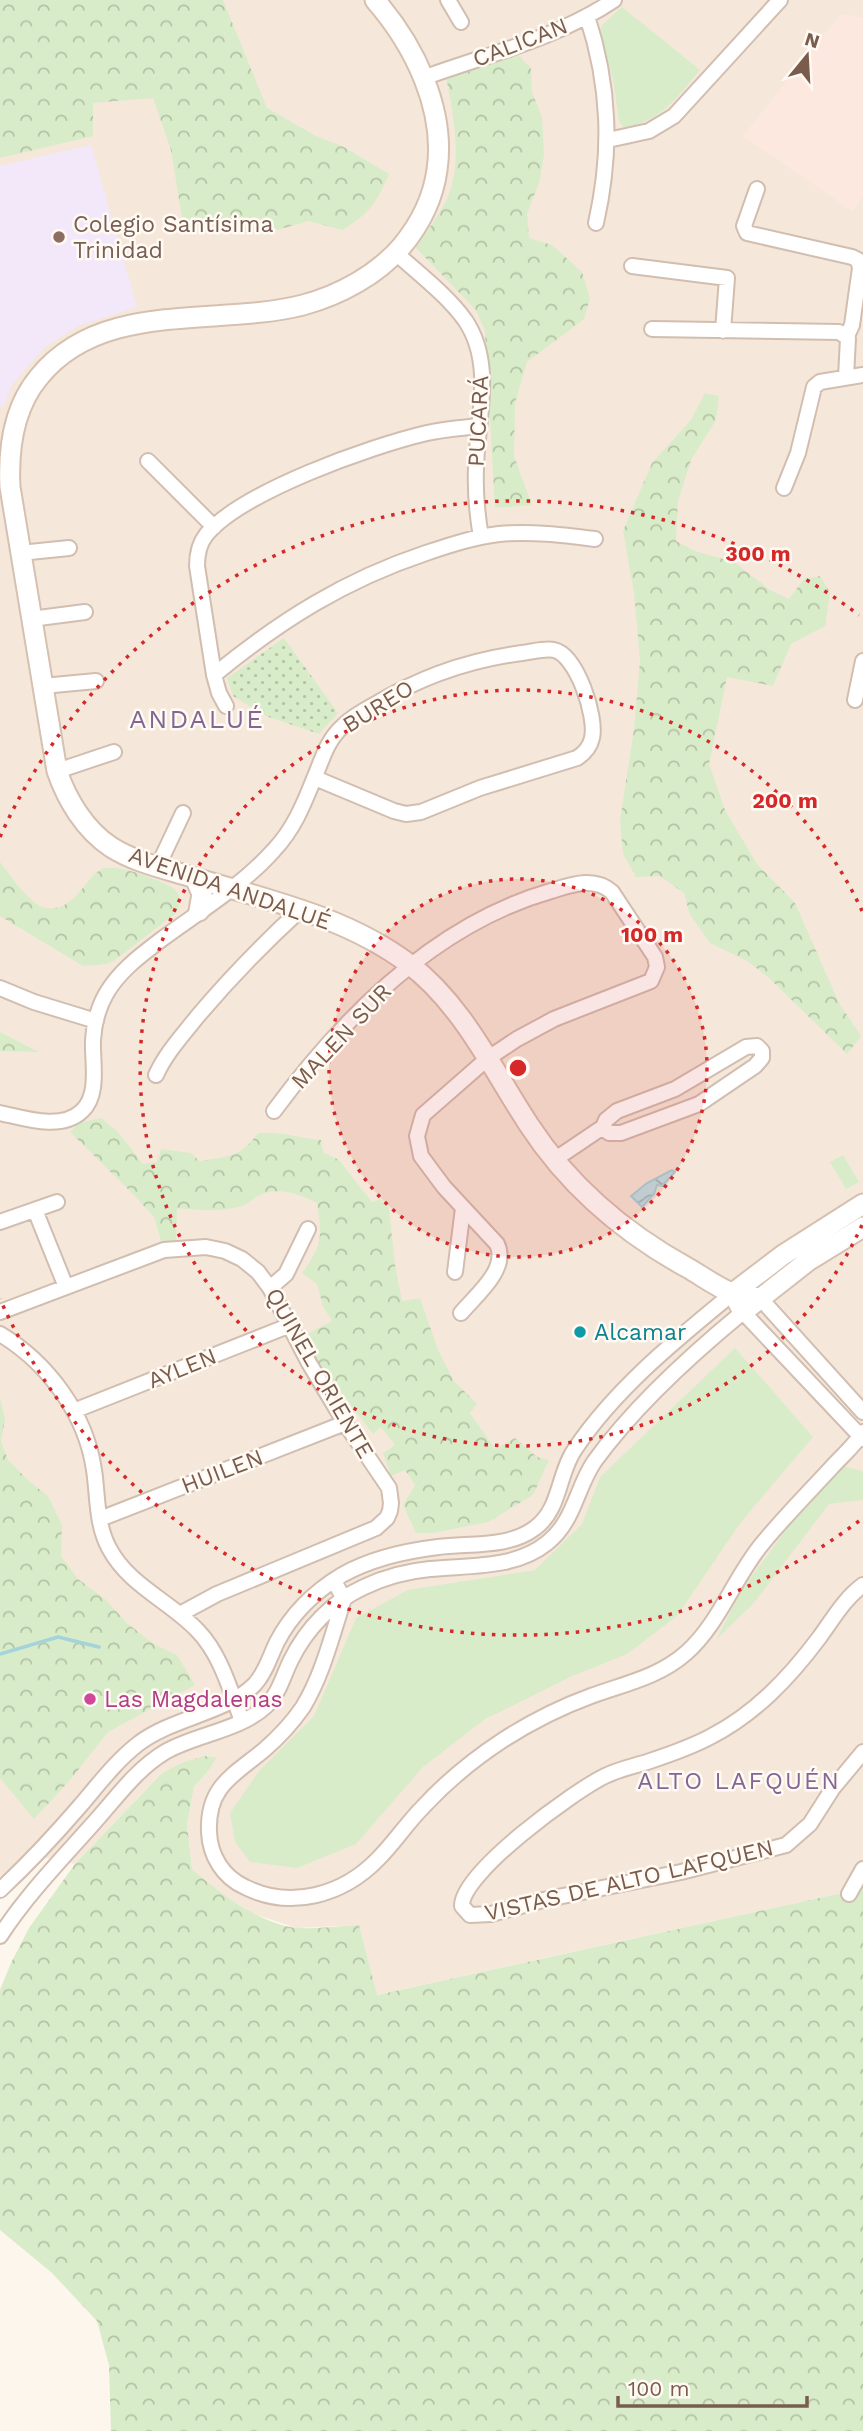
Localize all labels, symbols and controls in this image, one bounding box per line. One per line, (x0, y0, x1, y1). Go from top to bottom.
street label: CALICAN (469, 12, 571, 73)
north arrow (772, 21, 842, 91)
text: N (802, 27, 822, 53)
place label: Colegio Santísima Trinidad (73, 211, 273, 264)
marker: Colegio Santísima Trinidad (51, 229, 67, 245)
street label: PUCARÁ (463, 375, 494, 468)
text: 300 m (725, 541, 791, 566)
street label: BUREO (338, 674, 419, 739)
district label: ANDALUÉ (129, 704, 265, 734)
text: 200 m (752, 788, 818, 813)
street label: AVENIDA ANDALUÉ (125, 841, 334, 936)
text: 100 m (621, 922, 683, 947)
street label: MALEN SUR (286, 978, 397, 1095)
centre of rings (506, 1056, 530, 1080)
street label: QUINEL ORIENTE (260, 1283, 379, 1463)
place label: Alcamar (594, 1319, 686, 1346)
marker: Alcamar (572, 1324, 588, 1340)
street label: AYLEN (144, 1343, 220, 1394)
street label: HUILEN (178, 1444, 267, 1499)
place label: Las Magdalenas (104, 1686, 283, 1713)
marker: Las Magdalenas (82, 1691, 98, 1707)
district label: ALTO LAFQUÉN (637, 1767, 841, 1795)
street label: VISTAS DE ALTO LAFQUEN (482, 1834, 776, 1927)
scale bar (618, 2364, 807, 2408)
text: 100 m (628, 2376, 690, 2401)

